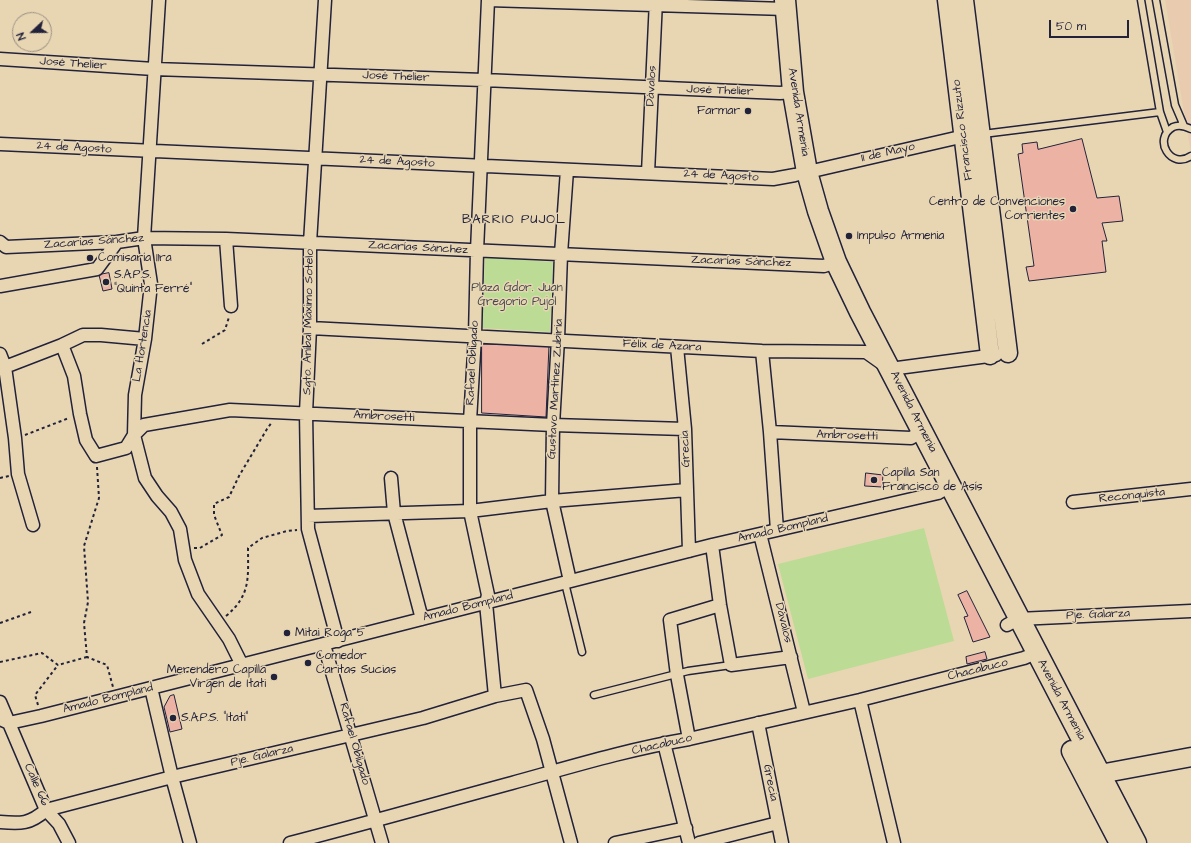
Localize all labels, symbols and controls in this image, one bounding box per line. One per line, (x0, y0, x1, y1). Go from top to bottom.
north arrow (12, 12, 52, 52)
scale bar (1051, 12, 1131, 38)
text: 50 m (1056, 18, 1086, 35)
text: N (13, 30, 30, 42)
street label: José Thelier (39, 54, 107, 74)
street label: Dávalos (644, 65, 660, 107)
street label: Avenida Armenia (784, 67, 812, 157)
street label: José Thelier (362, 69, 430, 85)
street label: Francisco Rizzuto (950, 79, 976, 181)
street label: José Thelier (686, 83, 754, 99)
place label: Farmar (697, 104, 740, 118)
marker: Farmar (743, 106, 753, 116)
street label: 24 de Agosto (36, 139, 112, 157)
street label: 11 de Mayo (860, 140, 916, 166)
street label: 24 de Agosto (359, 153, 435, 171)
street label: 24 de Agosto (683, 167, 759, 185)
place label: Centro de Convenciones Corrientes (929, 195, 1065, 223)
marker: Centro de Convenciones Corrientes (1068, 204, 1078, 214)
district label: BARRIO PUJOL (462, 212, 566, 228)
place label: Impulso Armenia (857, 229, 944, 243)
street label: Zacarías Sánchez (43, 231, 145, 253)
marker: Impulso Armenia (844, 231, 854, 241)
street label: Zacarías Sánchez (368, 238, 468, 258)
street label: Sgto. Aníbal Máximo Sotelo (301, 249, 317, 395)
place label: Comisaría 11ra (98, 251, 172, 265)
marker: Comisaría 11ra (85, 253, 95, 263)
street label: Zacarías Sánchez (691, 253, 791, 271)
place label: S.A.P.S. "Quinta Ferré" (114, 268, 192, 296)
marker: S.A.P.S. "Quinta Ferré" (101, 277, 111, 287)
park label: Plaza Gdor. Juan Gregorio Pujol (471, 281, 563, 309)
street label: La Hortencia (130, 309, 156, 383)
street label: Gustavo Martínez Zubiria (545, 319, 567, 459)
street label: Rafael Obligado (464, 320, 482, 406)
street label: Félix de Azara (622, 337, 702, 355)
street label: Avenida Armenia (886, 369, 940, 455)
street label: Ambrosetti (353, 408, 415, 426)
street label: Ambrosetti (816, 428, 878, 444)
street label: Grecia (678, 430, 694, 468)
place label: Capilla San Francisco de Asís (882, 466, 983, 494)
marker: Capilla San Francisco de Asís (869, 475, 879, 485)
street label: Reconquista (1098, 485, 1166, 507)
street label: Amado Bompland (736, 512, 830, 546)
street label: Amado Bompland (421, 589, 515, 625)
street label: Dávalos (771, 601, 795, 645)
street label: Pje. Galarza (1066, 607, 1130, 623)
place label: Mitai Roga 5 (295, 626, 365, 640)
marker: Mitai Roga 5 (282, 628, 292, 638)
place label: Comedor Caritas Sucias (316, 649, 396, 677)
street label: Chacabuco (946, 656, 1010, 684)
street label: Avenida Armenia (1034, 657, 1088, 743)
marker: Comedor Caritas Sucias (303, 658, 313, 668)
place label: Merendero Capilla Virgen de Itati (167, 663, 266, 691)
marker: Merendero Capilla Virgen de Itati (269, 672, 279, 682)
street label: Amado Bompland (61, 681, 155, 717)
street label: Rafael Obligado (335, 701, 373, 787)
place label: S.A.P.S. "Itatí" (181, 711, 248, 725)
marker: S.A.P.S. "Itatí" (168, 713, 178, 723)
street label: Chacabuco (630, 731, 694, 759)
street label: Pje. Galarza (229, 742, 295, 770)
street label: Calle 66 (20, 762, 52, 808)
street label: Grecia (759, 763, 781, 803)

